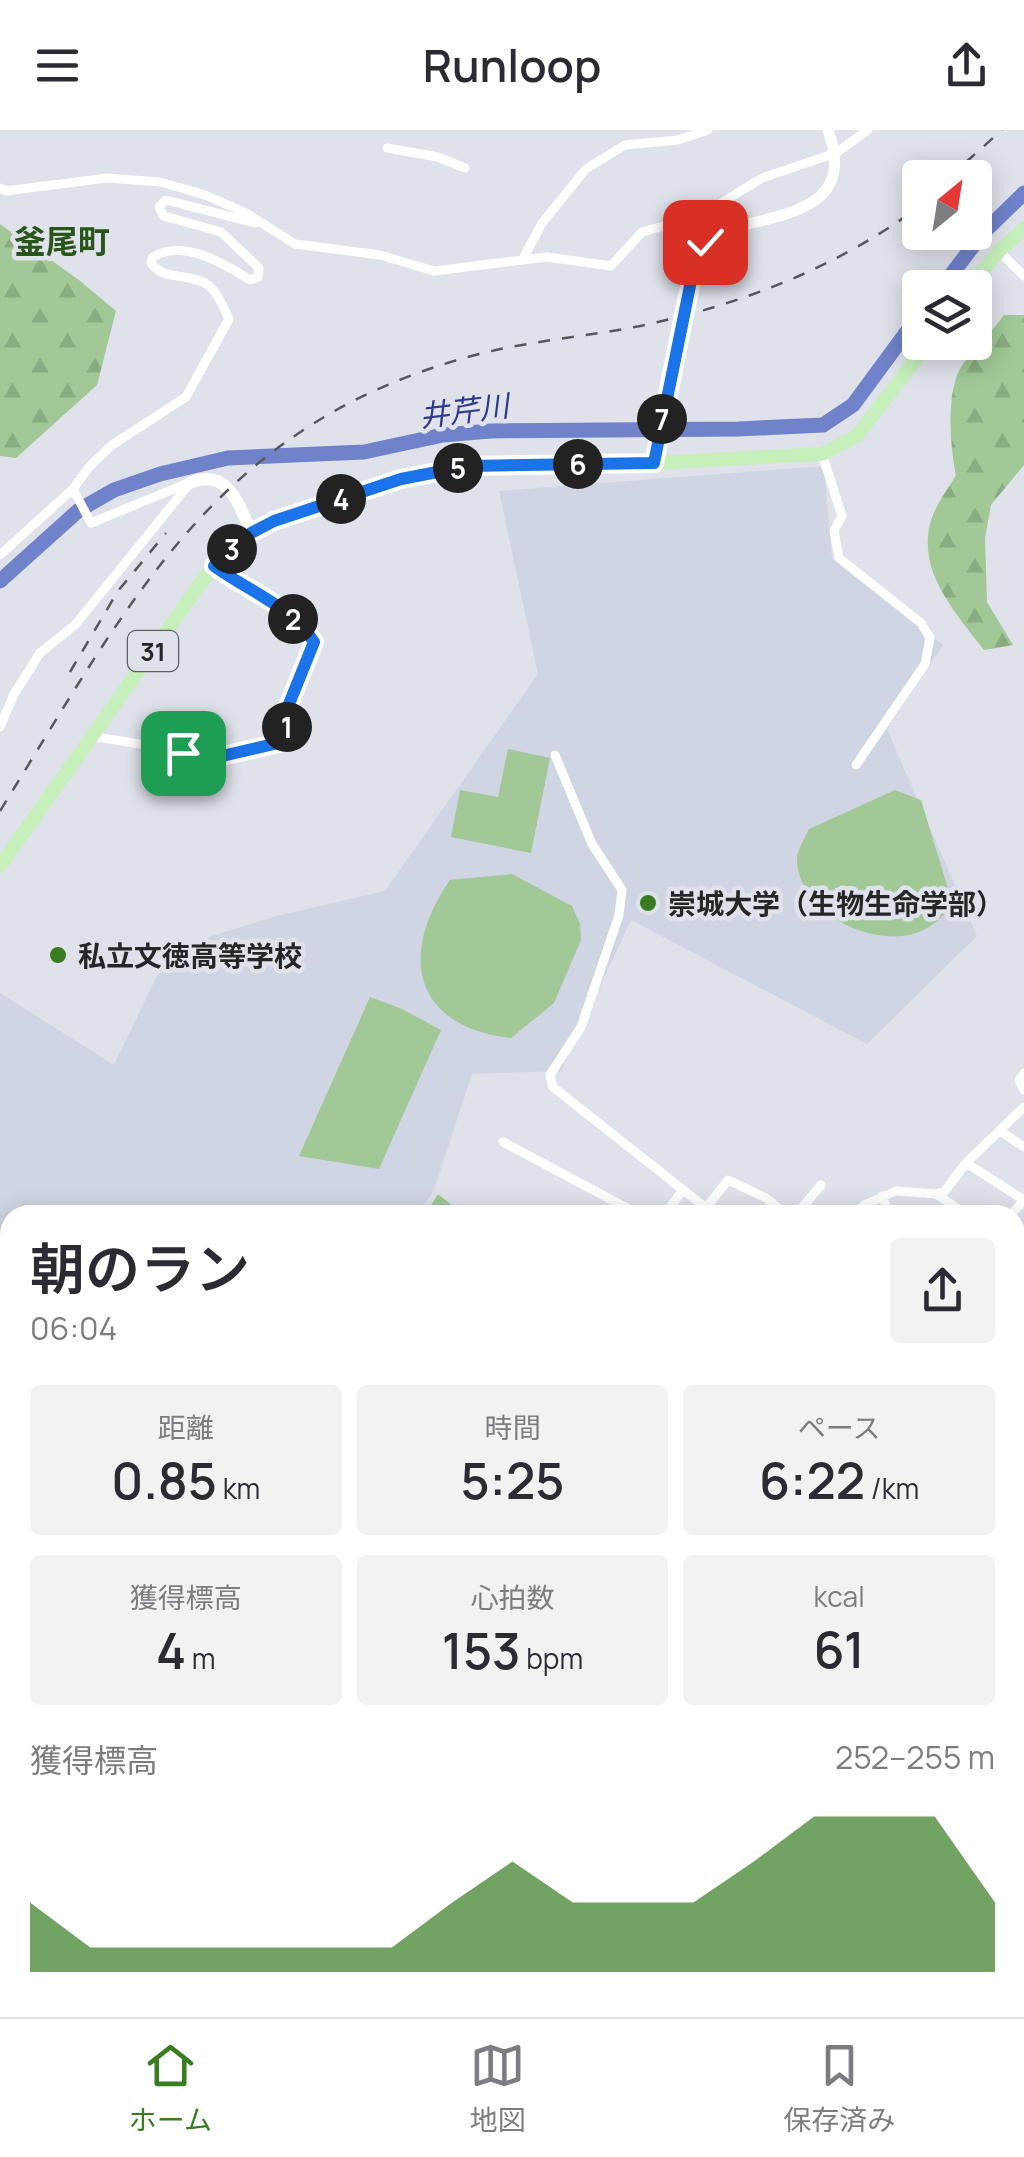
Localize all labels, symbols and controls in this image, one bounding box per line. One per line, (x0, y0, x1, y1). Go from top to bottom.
text: Runloop (423, 34, 601, 96)
icon: menu (30, 38, 85, 93)
icon: share (939, 38, 994, 93)
north arrow (902, 160, 992, 250)
map controls (902, 160, 992, 360)
pin (663, 200, 748, 285)
icon: check (678, 215, 733, 270)
district label: 釜尾町 (14, 219, 110, 263)
button: layers (902, 270, 992, 360)
water label: 井芹川 (417, 384, 514, 436)
pin: 7 (637, 394, 687, 444)
text: 7 (655, 400, 669, 438)
pin: 6 (553, 439, 603, 489)
pin: 5 (433, 443, 483, 493)
text: 6 (569, 445, 587, 483)
text: 5 (450, 449, 466, 487)
pin: 4 (316, 474, 366, 524)
text: 4 (332, 480, 350, 518)
pin: 3 (207, 524, 257, 574)
text: 3 (224, 530, 240, 568)
pin: 2 (268, 594, 318, 644)
text: 2 (285, 600, 301, 638)
road number: 31 (128, 631, 178, 671)
pin: 1 (262, 702, 312, 752)
text: 1 (281, 708, 293, 746)
pin (141, 711, 226, 796)
icon: arrive (156, 726, 211, 781)
place label: 崇城大学（生物生命学部） (668, 884, 1004, 922)
marker: 崇城大学（生物生命学部） (637, 892, 659, 914)
place label: 私立文徳高等学校 (78, 936, 302, 974)
marker: 私立文徳高等学校 (47, 944, 69, 966)
text: 朝のラン (30, 1230, 250, 1306)
button: share (890, 1238, 995, 1343)
text: 06:04 (30, 1306, 117, 1350)
text: 距離 (158, 1408, 214, 1446)
text: 時間 (484, 1408, 541, 1446)
text: ペース (798, 1408, 880, 1446)
text: 0.85 (111, 1446, 217, 1514)
text: 5:25 (460, 1446, 565, 1514)
text: 6:22 (759, 1446, 865, 1514)
text: km (217, 1469, 260, 1507)
text: /km (865, 1469, 919, 1507)
text: kcal (814, 1577, 865, 1615)
text: 獲得標高 (130, 1578, 242, 1616)
text: 心拍数 (470, 1578, 555, 1616)
text: 61 (813, 1615, 865, 1683)
text: 4 (156, 1616, 186, 1684)
text: 153 (442, 1616, 521, 1684)
text: m (186, 1639, 216, 1677)
text: bpm (521, 1639, 583, 1677)
text: 252–255 m (835, 1735, 995, 1779)
text: 獲得標高 (30, 1738, 158, 1782)
tab: ホーム (129, 2038, 212, 2138)
tab: 地図 (470, 2038, 526, 2138)
tab: 保存済み (783, 2038, 895, 2138)

